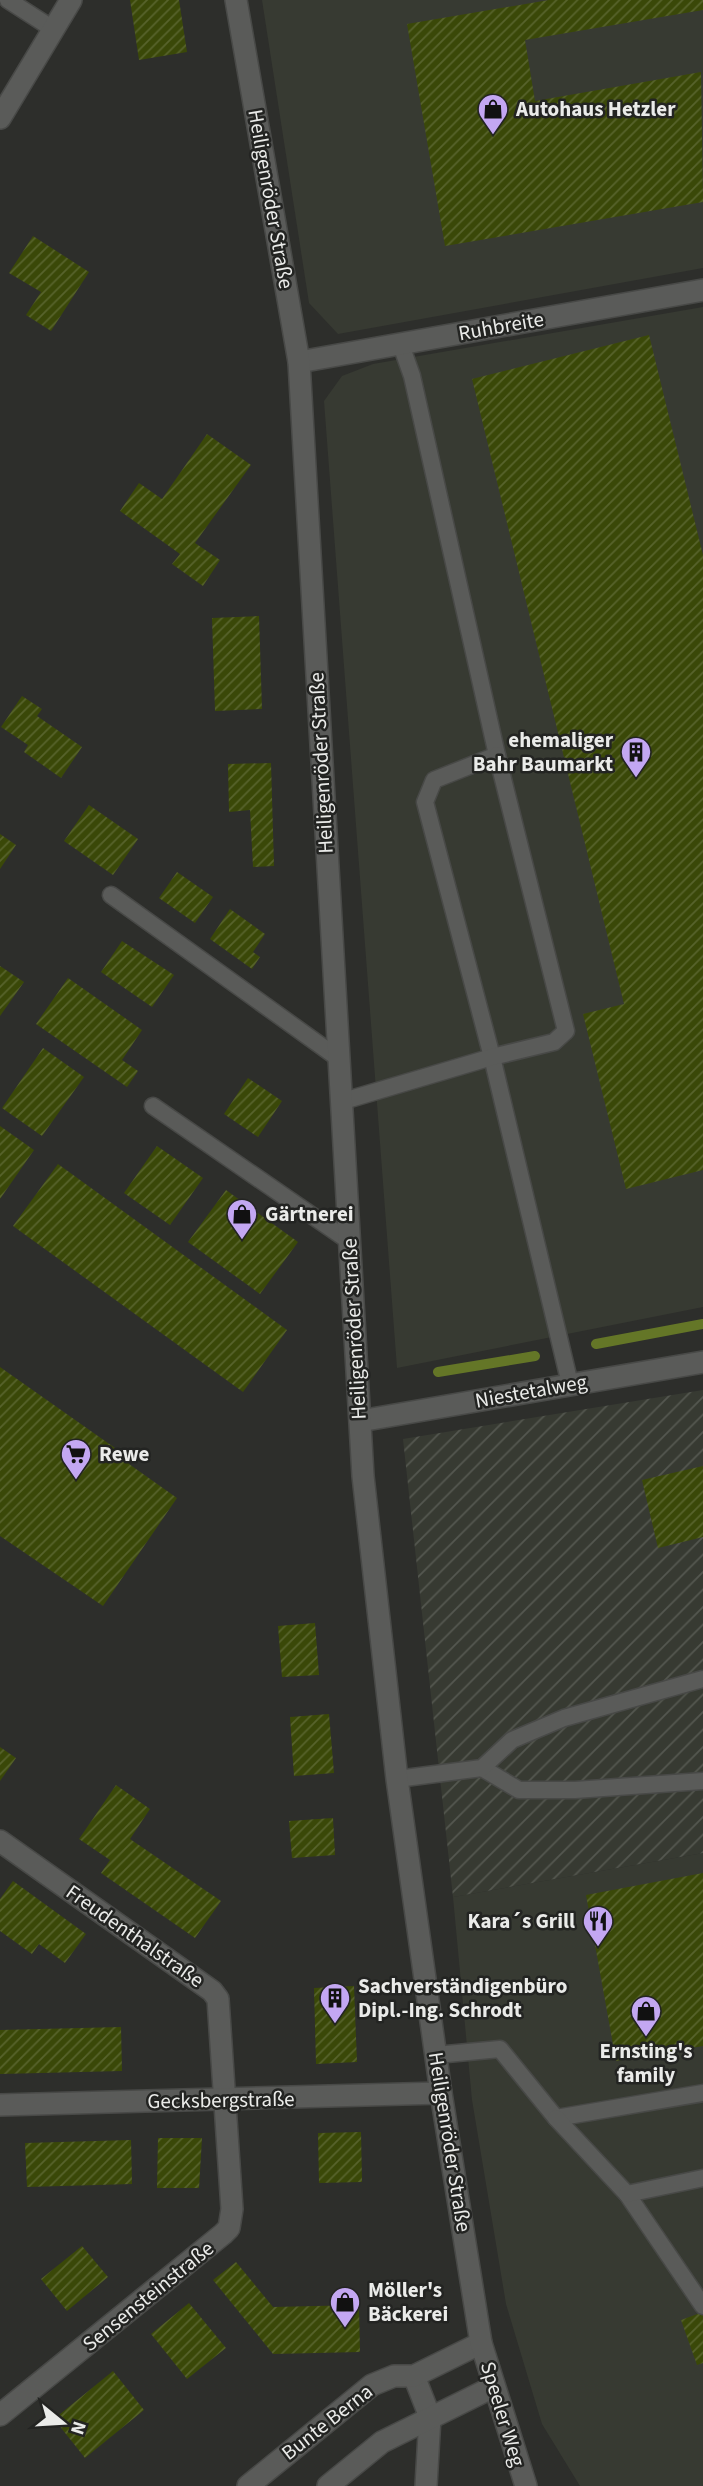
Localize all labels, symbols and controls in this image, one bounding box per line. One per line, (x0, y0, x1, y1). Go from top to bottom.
shop icon: Autohaus Hetzler (476, 92, 510, 136)
place label: Autohaus Hetzler (515, 94, 676, 124)
street label: Heiligenröder Straße (240, 107, 302, 291)
street label: Ruhbreite (456, 304, 546, 348)
street label: Heiligenröder Straße (301, 671, 341, 855)
place label: ehemaliger Bahr Baumarkt (473, 725, 614, 779)
building icon: ehemaliger Bahr Baumarkt (619, 735, 653, 779)
shop icon: Gärtnerei (225, 1197, 259, 1241)
place label: Gärtnerei (265, 1199, 354, 1229)
street label: Heiligenröder Straße (334, 1237, 374, 1421)
street label: Niestetalweg (473, 1366, 590, 1416)
supermarket icon: Rewe (59, 1437, 93, 1481)
place label: Rewe (99, 1439, 150, 1469)
street label: Freudenthalstraße (60, 1877, 210, 1995)
restaurant icon: Kara´s Grill (581, 1904, 615, 1948)
place label: Kara´s Grill (467, 1906, 575, 1936)
place label: Sachverständigenbüro Dipl.-Ing. Schrodt (358, 1971, 567, 2025)
building icon: Sachverständigenbüro Dipl.-Ing. Schrodt (318, 1981, 352, 2025)
shop icon: Ernsting's family (629, 1994, 663, 2038)
place label: Ernsting's family (599, 2036, 693, 2090)
street label: Heiligenröder Straße (421, 2050, 479, 2234)
street label: Gecksbergstraße (147, 2084, 295, 2116)
street label: Sensensteinstraße (76, 2234, 220, 2358)
place label: Möller's Bäckerei (368, 2275, 448, 2329)
shop icon: Möller's Bäckerei (328, 2285, 362, 2329)
street label: Speeler Weg (473, 2358, 533, 2471)
street label: Bunte Berna (275, 2377, 379, 2467)
north arrow (28, 2388, 98, 2458)
text: N (63, 2418, 93, 2438)

